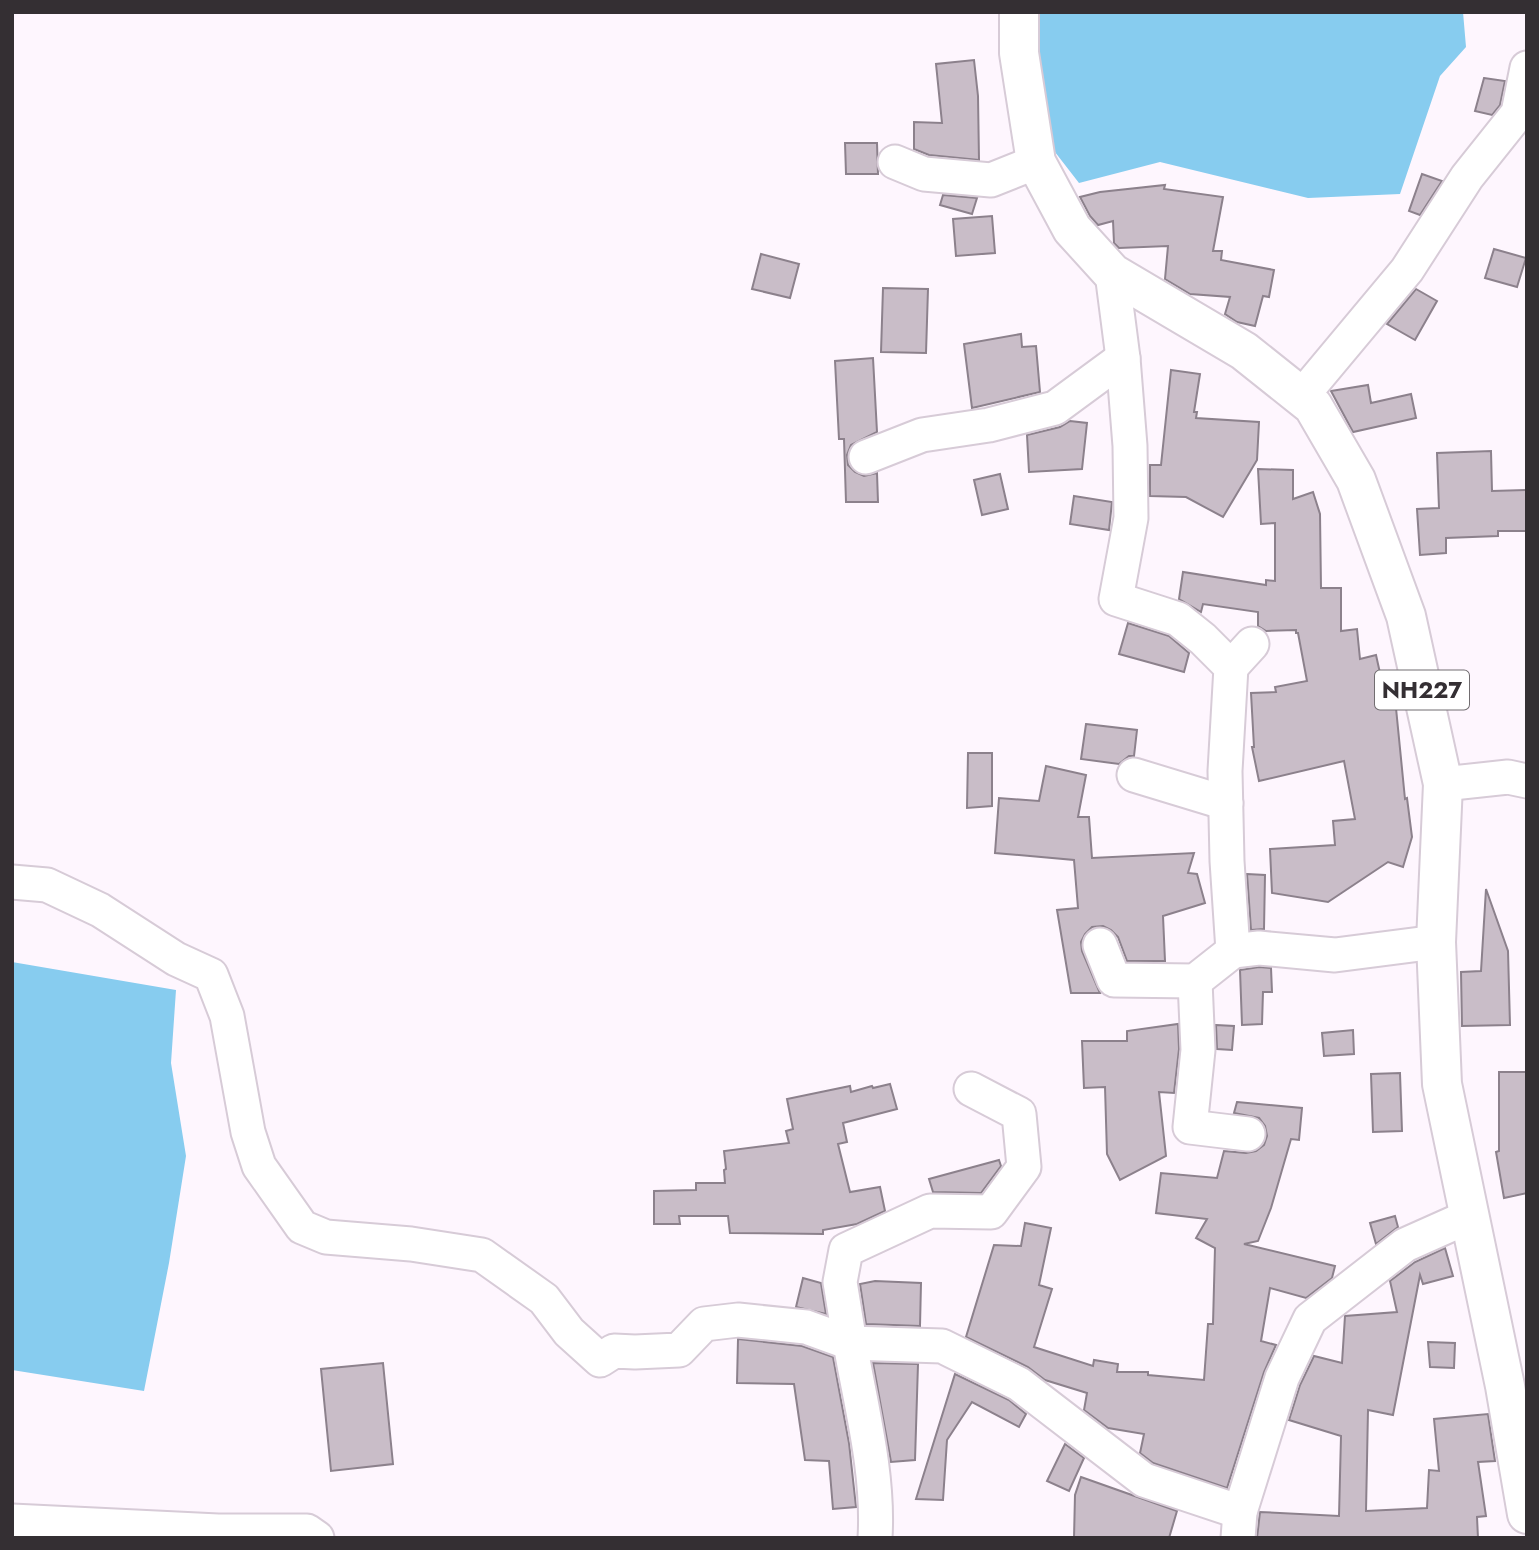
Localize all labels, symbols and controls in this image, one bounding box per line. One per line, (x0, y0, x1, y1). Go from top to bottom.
road number: NH227 (1375, 670, 1469, 710)

